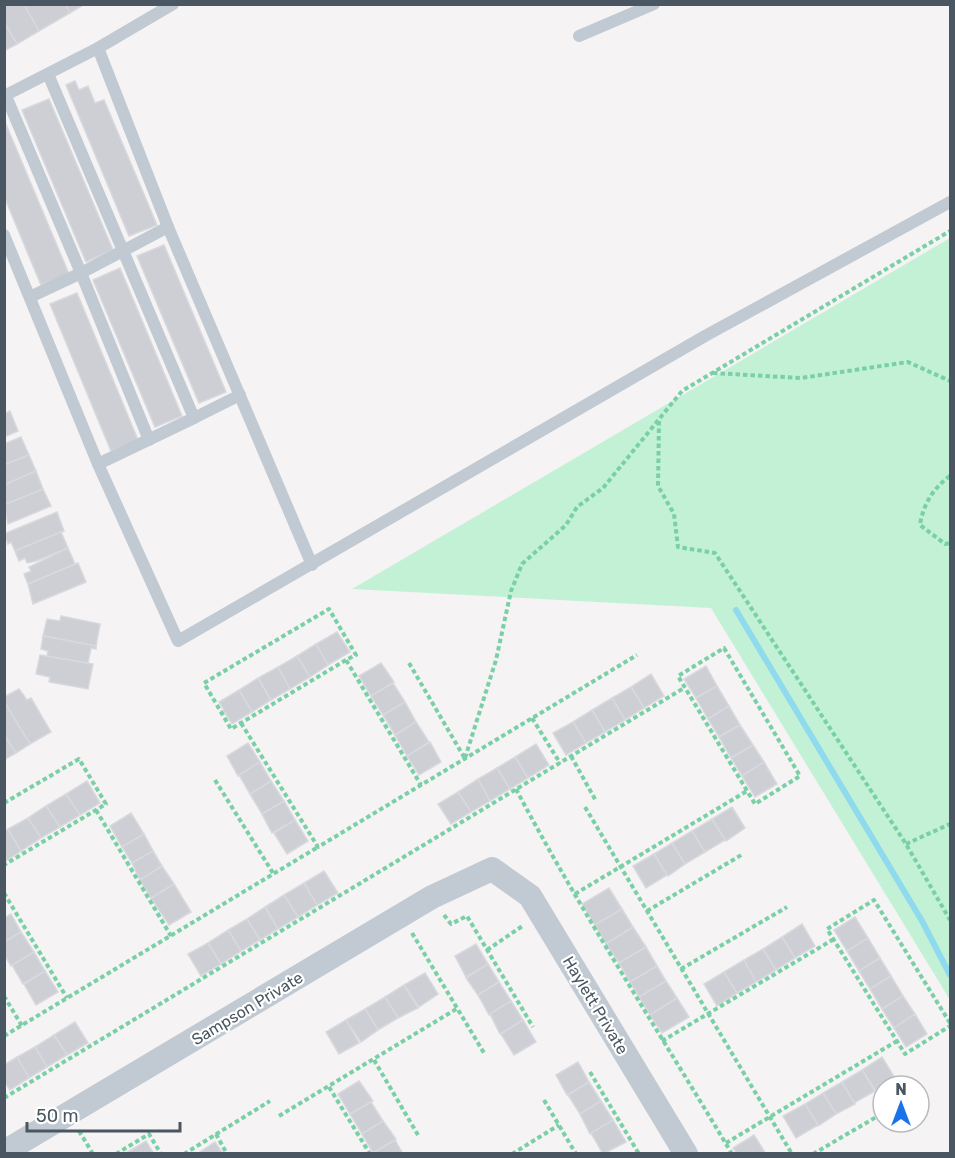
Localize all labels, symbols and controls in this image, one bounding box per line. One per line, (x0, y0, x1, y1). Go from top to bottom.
street label: Haylett Private (559, 953, 632, 1058)
street label: Sampson Private (188, 968, 306, 1049)
north arrow (871, 1074, 931, 1134)
text: N (895, 1080, 907, 1099)
scale bar (27, 1095, 180, 1133)
text: 50 m (36, 1105, 79, 1127)

